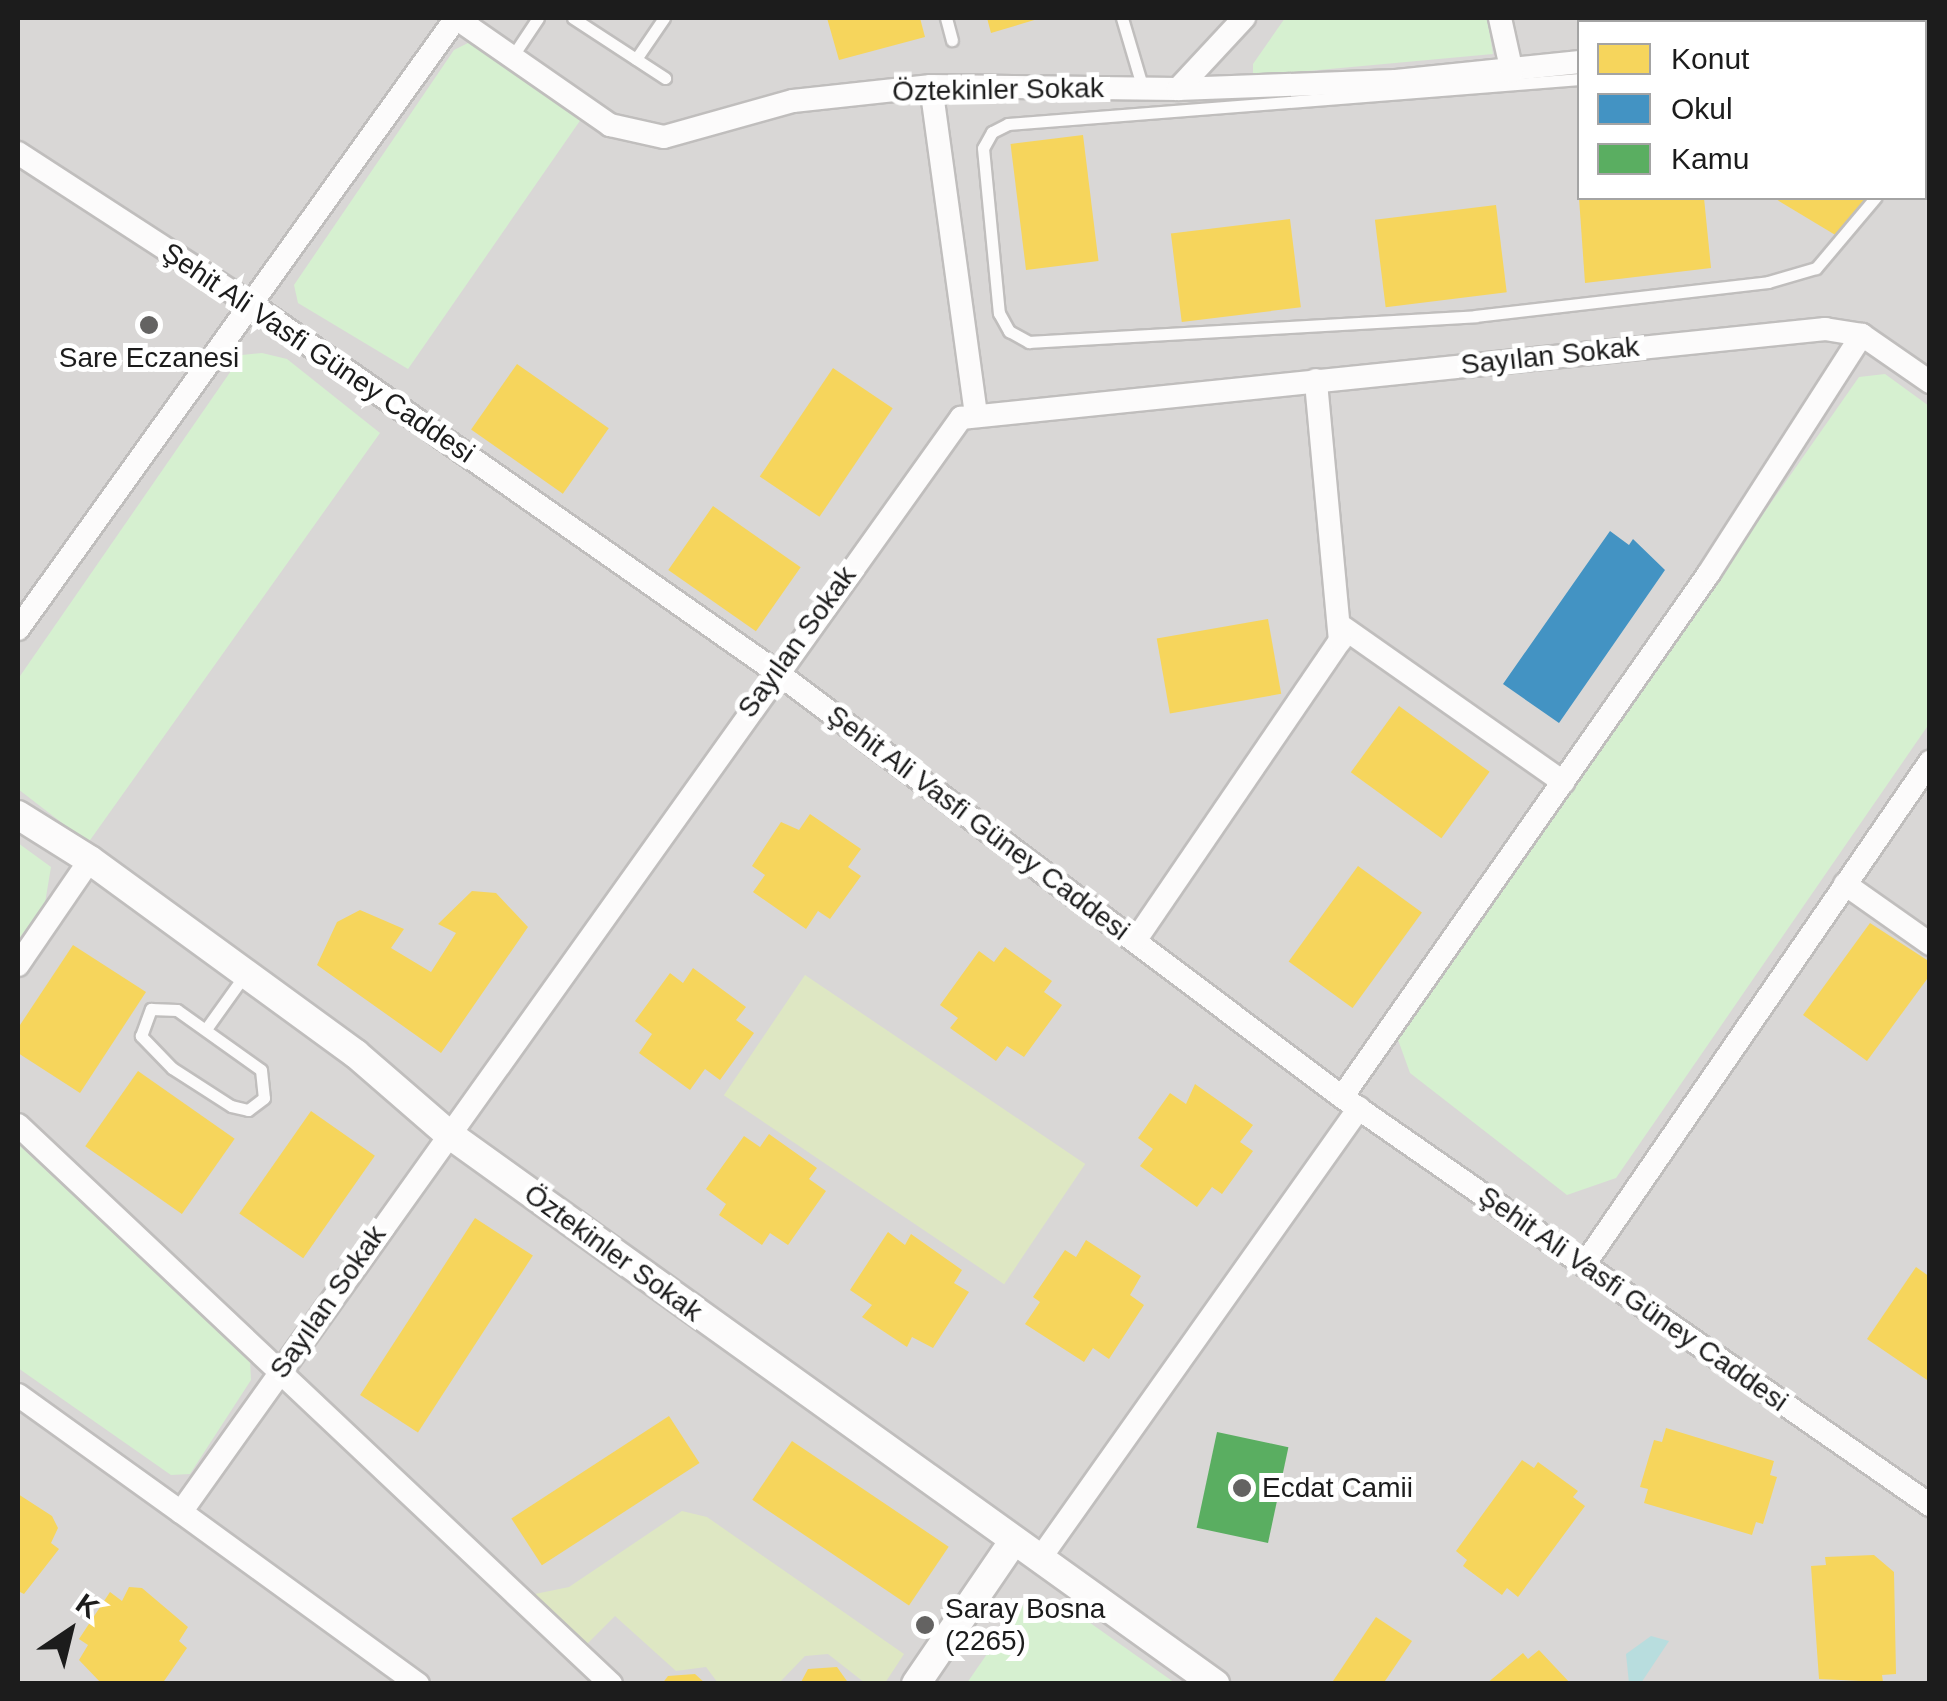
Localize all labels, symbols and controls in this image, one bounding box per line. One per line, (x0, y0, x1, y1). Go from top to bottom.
legend (1577, 20, 1927, 200)
text: Konut (1671, 42, 1749, 75)
street label: Öztekinler Sokak (892, 71, 1104, 109)
text: Okul (1671, 92, 1733, 125)
text: Kamu (1671, 142, 1749, 175)
street label: Şehit Ali Vasfi Güney Caddesi (155, 235, 481, 471)
marker: Sare Eczanesi (138, 314, 160, 336)
street label: Sayılan Sokak (1459, 330, 1641, 382)
place label: Sare Eczanesi (59, 341, 239, 375)
street label: Sayılan Sokak (731, 560, 863, 724)
street label: Şehit Ali Vasfi Güney Caddesi (820, 698, 1136, 948)
street label: Öztekinler Sokak (518, 1177, 708, 1329)
street label: Şehit Ali Vasfi Güney Caddesi (1471, 1179, 1795, 1419)
street label: Sayılan Sokak (263, 1219, 393, 1385)
place label: Ecdat Camii (1262, 1471, 1413, 1505)
marker: Ecdat Camii (1231, 1477, 1253, 1499)
north arrow (20, 1581, 120, 1681)
text: K (70, 1588, 105, 1625)
place label: Saray Bosna (2265) (945, 1592, 1105, 1658)
marker: Saray Bosna (2265) (914, 1614, 936, 1636)

